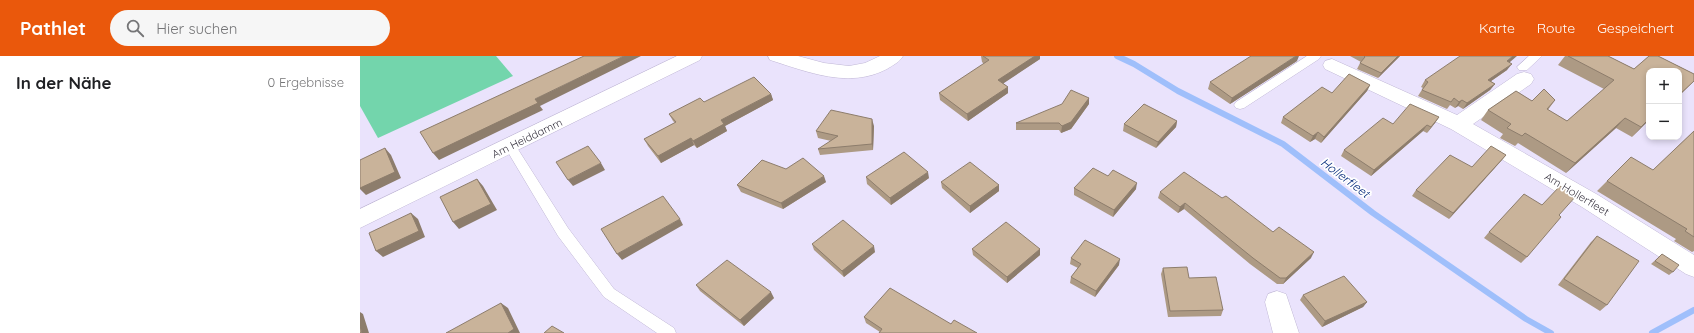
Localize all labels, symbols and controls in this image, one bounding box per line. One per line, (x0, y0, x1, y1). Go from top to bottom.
search box (110, 10, 390, 46)
text: Pathlet (20, 16, 86, 40)
icon: search (124, 17, 146, 39)
text: Hier suchen (156, 19, 238, 38)
text: Karte (1479, 19, 1515, 37)
text: Route (1537, 19, 1575, 37)
text: Gespeichert (1597, 19, 1674, 37)
map controls (1646, 68, 1682, 140)
button: + (1646, 68, 1682, 104)
text: In der Nähe (16, 72, 112, 93)
text: 0 Ergebnisse (268, 74, 344, 90)
button: − (1646, 104, 1682, 140)
street label: Am Heiddamm (489, 115, 565, 161)
water label: Hollerfleet (1318, 154, 1374, 202)
street label: Am Hollerfleet (1542, 169, 1612, 219)

